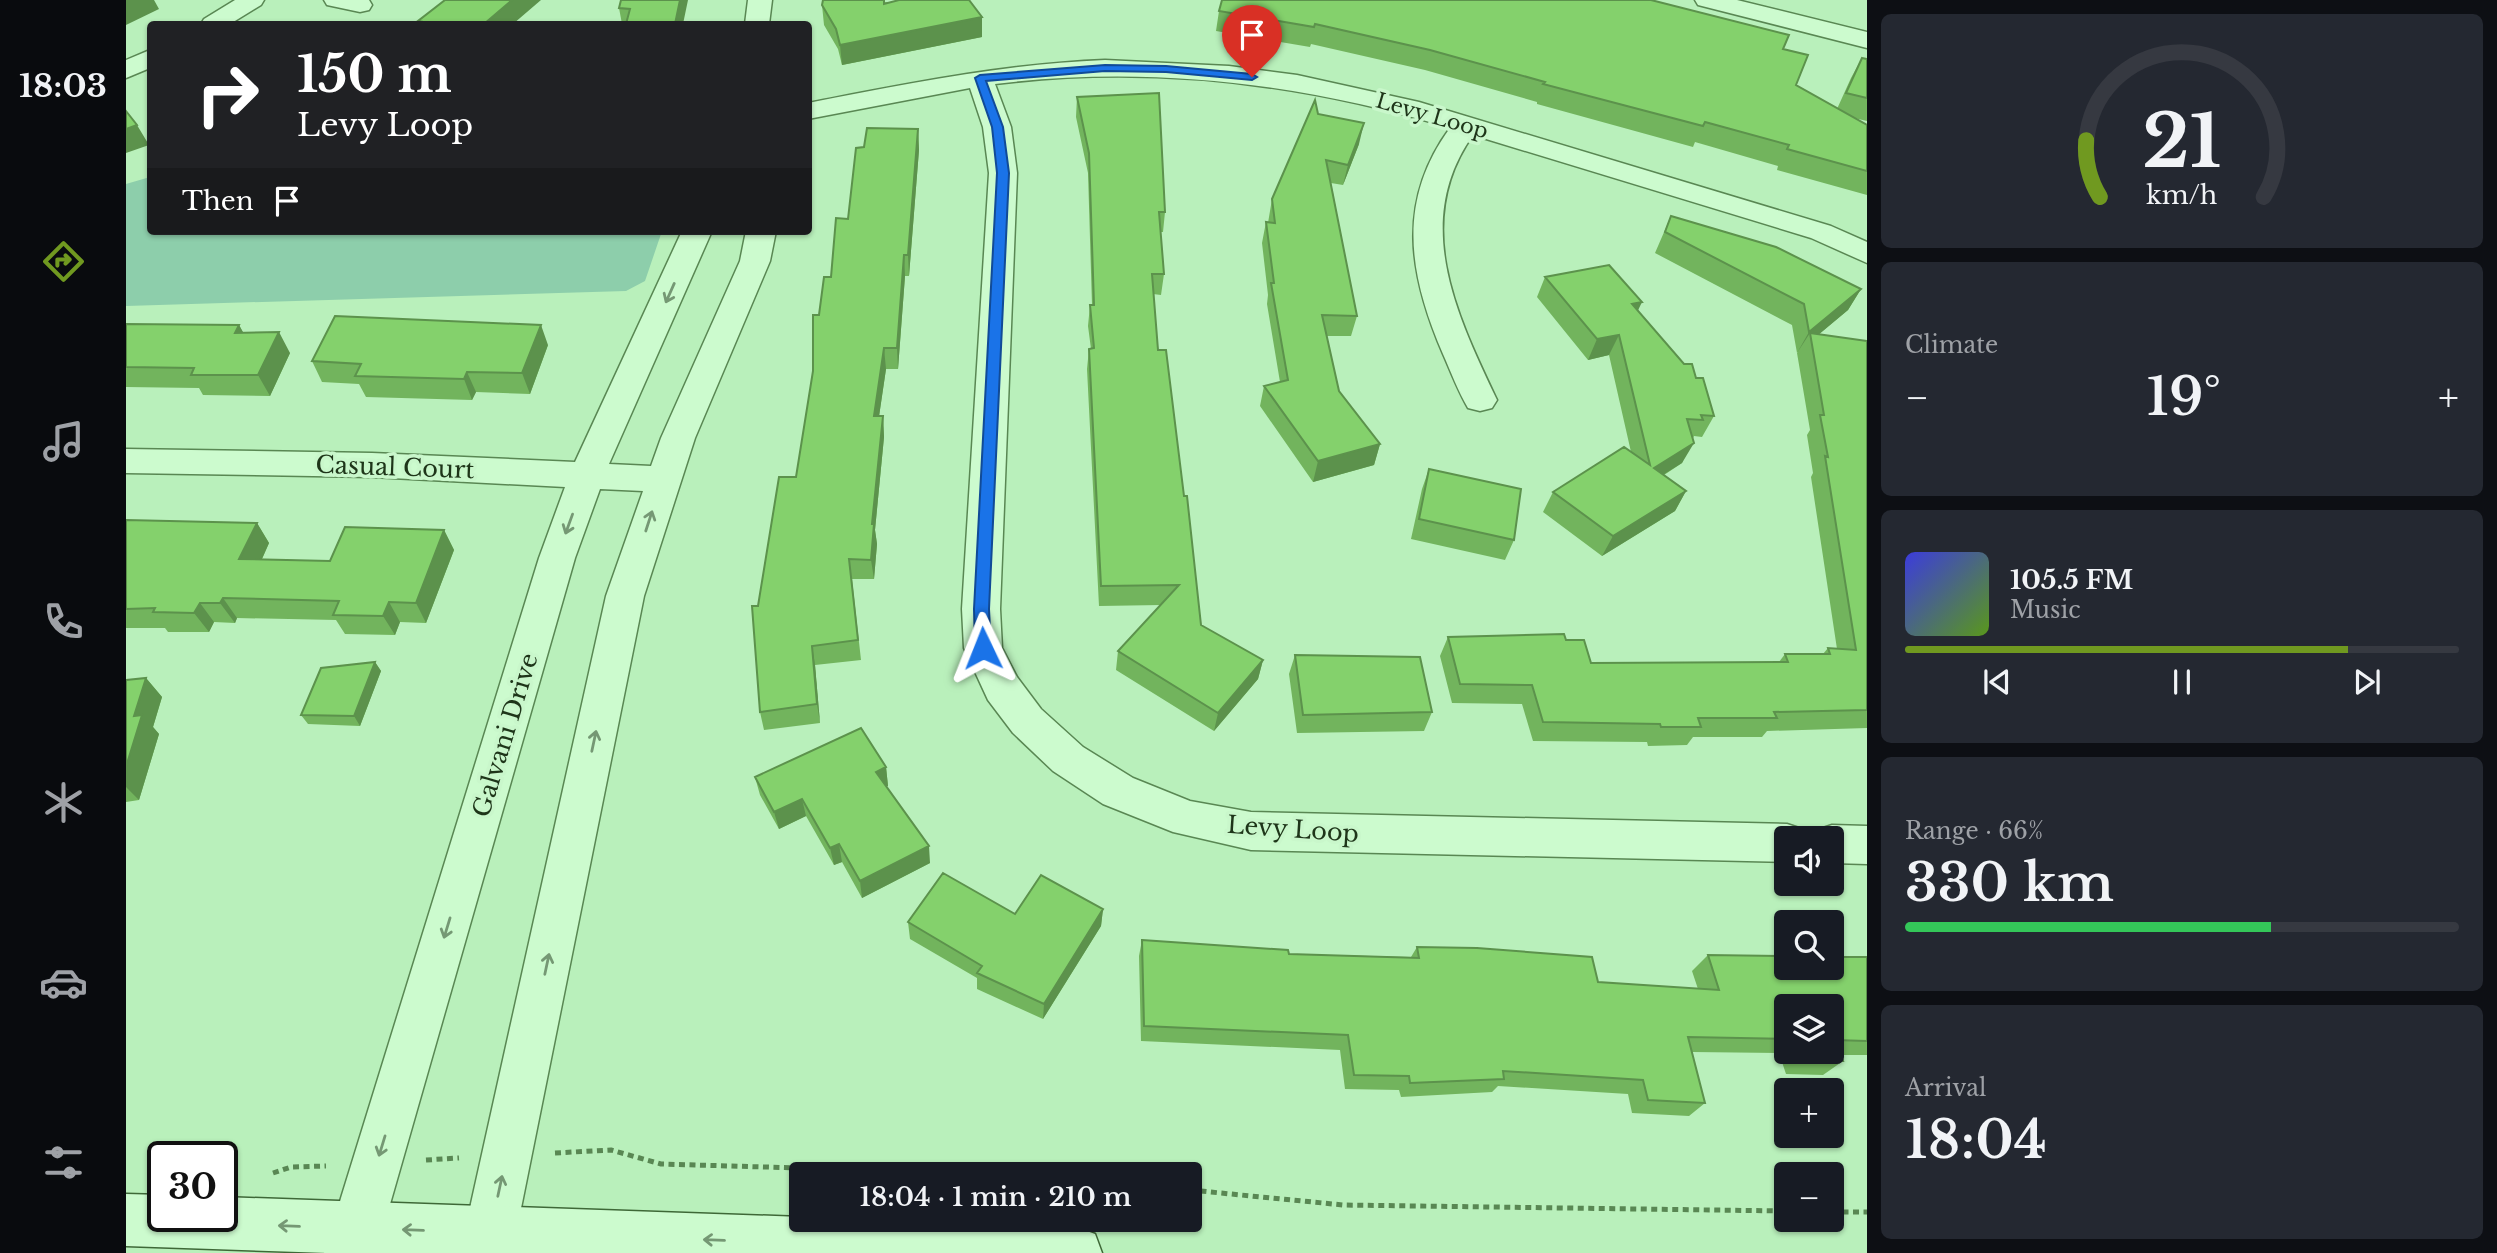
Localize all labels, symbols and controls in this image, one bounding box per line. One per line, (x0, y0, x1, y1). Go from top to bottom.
pin (1222, 5, 1282, 77)
icon: arrive (1233, 16, 1271, 54)
text: 150 m (297, 44, 452, 105)
icon: right (182, 49, 273, 140)
text: 18:03 (19, 66, 107, 106)
street label: Levy Loop (1373, 88, 1491, 144)
text: 21 (2142, 96, 2222, 187)
text: Levy Loop (297, 105, 473, 145)
text: km/h (2147, 180, 2217, 211)
icon: arrive (268, 182, 306, 220)
text: Then (182, 185, 254, 217)
icon: directions (39, 237, 88, 286)
one-way arrow (663, 282, 676, 304)
text: Climate (1905, 331, 1998, 359)
text: 19° (2146, 365, 2221, 429)
text: − (1905, 374, 1929, 421)
text: + (2438, 374, 2459, 421)
icon: music (39, 417, 88, 466)
street label: Casual Court (315, 450, 475, 484)
one-way arrow (644, 510, 657, 532)
one-way arrow (562, 513, 575, 535)
text: 105.5 FM (2010, 564, 2133, 596)
text: Music (2010, 596, 2081, 624)
icon: phone (39, 597, 88, 646)
position arrow (946, 611, 1020, 685)
street label: Galvani Drive (466, 650, 544, 820)
icon: previous (1978, 663, 2016, 701)
icon: pause (2163, 663, 2201, 701)
icon: next (2348, 663, 2386, 701)
one-way arrow (588, 730, 602, 753)
icon: climate (39, 778, 88, 827)
street label: Levy Loop (1226, 810, 1360, 848)
text: Range · 66% (1905, 817, 2043, 845)
map controls (1774, 826, 1844, 1232)
button: sound (1774, 826, 1844, 896)
text: 330 km (1905, 851, 2114, 915)
button: search (1774, 910, 1844, 980)
one-way arrow (440, 917, 453, 939)
one-way arrow (541, 953, 554, 976)
icon: car (39, 958, 88, 1007)
button: layers (1774, 994, 1844, 1064)
text: Arrival (1905, 1074, 1986, 1102)
button: + (1774, 1078, 1844, 1148)
text: 18:04 (1905, 1108, 2047, 1172)
one-way arrow (374, 1135, 387, 1157)
icon: filters (39, 1138, 88, 1187)
speed limit sign: 30 (147, 1141, 238, 1232)
button: − (1774, 1162, 1844, 1232)
one-way arrow (493, 1175, 507, 1198)
text: 18:04 · 1 min · 210 m (860, 1181, 1131, 1213)
one-way arrow (278, 1219, 301, 1232)
one-way arrow (402, 1223, 425, 1236)
one-way arrow (703, 1234, 726, 1247)

